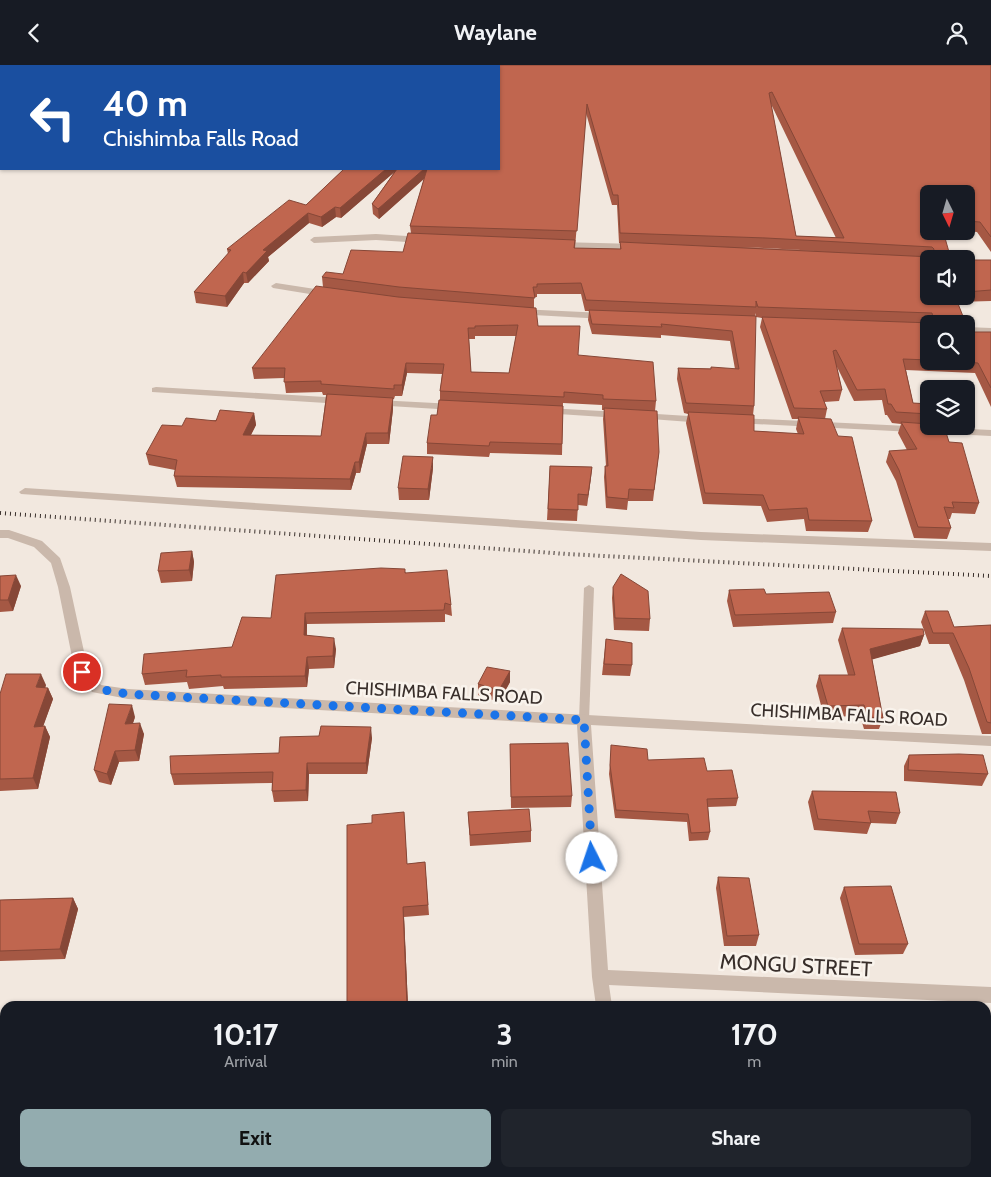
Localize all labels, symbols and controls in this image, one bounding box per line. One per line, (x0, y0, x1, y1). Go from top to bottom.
icon: back (20, 19, 48, 47)
text: Waylane (454, 19, 537, 46)
icon: person (943, 19, 971, 47)
text: 40 m (103, 82, 188, 125)
icon: left (20, 85, 85, 150)
text: Chishimba Falls Road (103, 125, 299, 152)
north arrow (920, 185, 975, 240)
map controls (920, 185, 975, 435)
button: sound (920, 250, 975, 305)
button: search (920, 315, 975, 370)
button: layers (920, 380, 975, 435)
pin (61, 651, 103, 693)
icon: arrive (68, 658, 96, 686)
street label: CHISHIMBA FALLS ROAD (345, 677, 543, 709)
street label: CHISHIMBA FALLS ROAD (750, 699, 948, 731)
position arrow (565, 831, 617, 883)
street label: MONGU STREET (719, 949, 873, 981)
text: 10:17 (213, 1016, 278, 1053)
text: 3 (496, 1016, 513, 1053)
text: 170 (731, 1016, 778, 1053)
text: Arrival (224, 1052, 267, 1071)
text: min (491, 1052, 518, 1071)
text: m (747, 1052, 761, 1071)
button: Exit (20, 1109, 491, 1167)
button: Share (501, 1109, 971, 1167)

